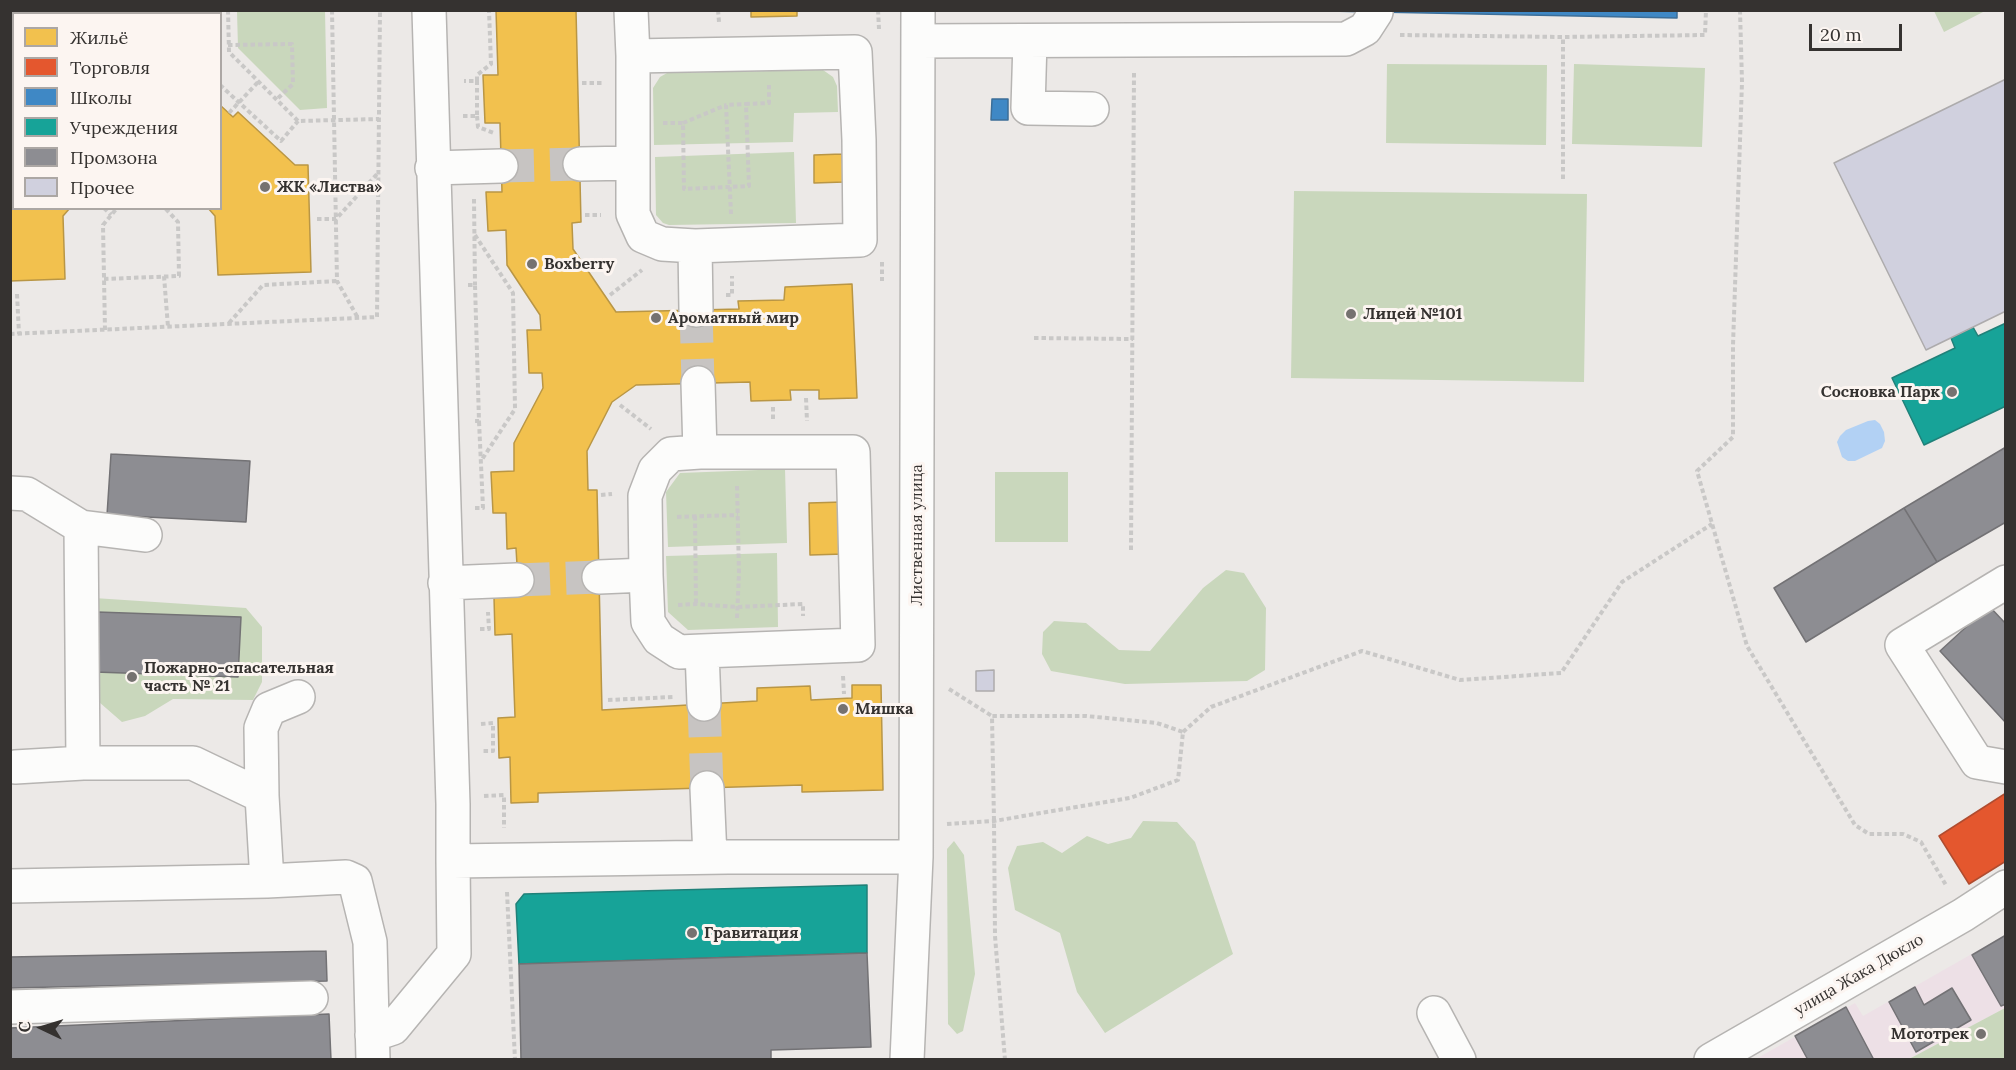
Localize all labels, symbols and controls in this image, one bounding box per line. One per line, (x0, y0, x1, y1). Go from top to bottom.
legend (12, 12, 222, 210)
scale bar (1812, 12, 1905, 50)
text: 20 m (1820, 23, 1862, 46)
text: Жильё (70, 26, 128, 49)
text: Торговля (70, 56, 150, 79)
text: Школы (70, 86, 132, 109)
text: Учреждения (70, 116, 178, 139)
text: Промзона (70, 146, 158, 169)
text: Прочее (70, 176, 134, 199)
place label: ЖК «Листва» (277, 177, 382, 197)
marker: ЖК «Листва» (258, 180, 272, 194)
place label: Boxberry (544, 254, 614, 274)
marker: Boxberry (525, 257, 539, 271)
place label: Лицей №101 (1363, 304, 1462, 324)
marker: Лицей №101 (1344, 307, 1358, 321)
place label: Ароматный мир (668, 308, 799, 328)
marker: Ароматный мир (649, 311, 663, 325)
place label: Сосновка Парк (1821, 382, 1940, 402)
marker: Сосновка Парк (1945, 385, 1959, 399)
street label: Лиственная улица (907, 464, 927, 606)
place label: Пожарно-спасательная часть № 21 (144, 658, 334, 696)
marker: Пожарно-спасательная часть № 21 (125, 670, 139, 684)
place label: Мишка (855, 699, 913, 719)
marker: Мишка (836, 702, 850, 716)
place label: Гравитация (704, 923, 799, 943)
marker: Гравитация (685, 926, 699, 940)
street label: улица Жака Дюкло (1791, 930, 1927, 1020)
north arrow (12, 998, 72, 1058)
text: С (14, 1021, 34, 1033)
place label: Мототрек (1891, 1024, 1969, 1044)
marker: Мототрек (1974, 1027, 1988, 1041)

